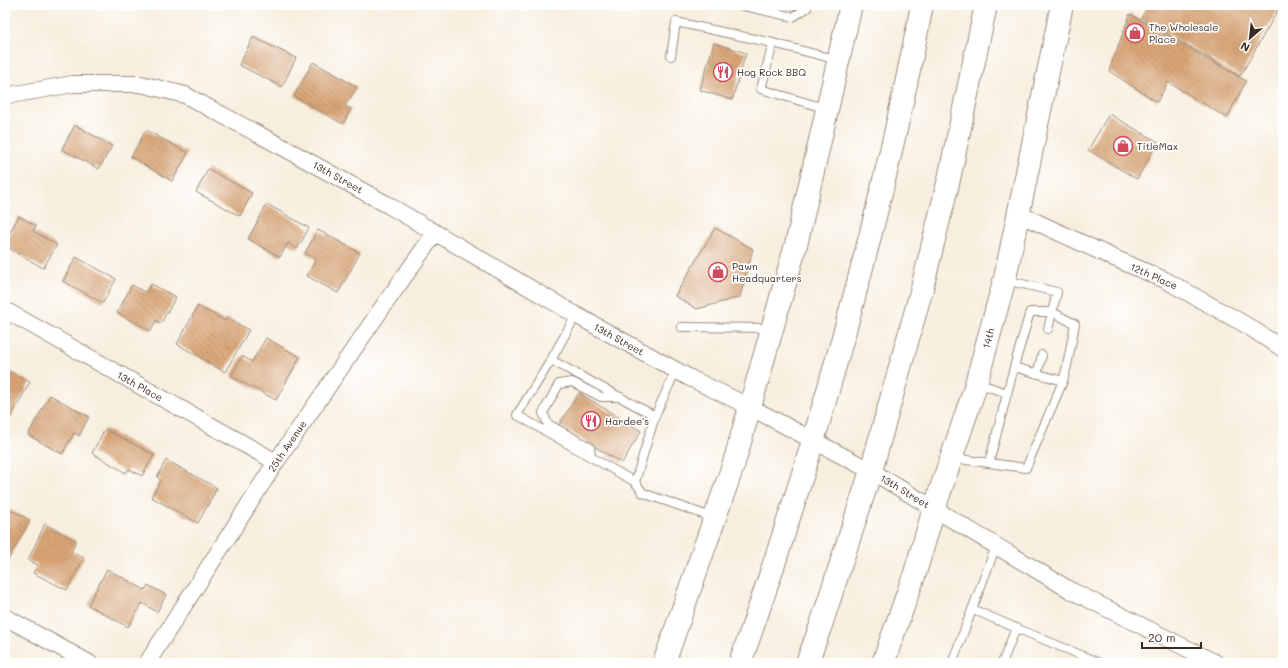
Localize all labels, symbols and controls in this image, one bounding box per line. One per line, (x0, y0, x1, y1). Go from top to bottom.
north arrow (1230, 18, 1270, 58)
place label: The Wholesale Place (1149, 20, 1218, 46)
shop icon: The Wholesale Place (1124, 22, 1146, 44)
text: N (1238, 39, 1252, 56)
restaurant icon: Hog Rock BBQ (712, 61, 734, 83)
place label: Hog Rock BBQ (737, 65, 806, 79)
shop icon: TitleMax (1112, 135, 1134, 157)
place label: TitleMax (1137, 139, 1178, 153)
street label: 13th Street (310, 157, 366, 197)
place label: Pawn Headquarters (732, 259, 802, 285)
street label: 12th Place (1128, 259, 1180, 293)
shop icon: Pawn Headquarters (707, 261, 729, 283)
street label: 13th Street (591, 319, 647, 359)
street label: 14th (979, 326, 997, 350)
street label: 13th Place (115, 368, 165, 404)
restaurant icon: Hardee's (580, 410, 602, 432)
place label: Hardee's (605, 414, 649, 428)
street label: 25th Avenue (265, 418, 309, 474)
street label: 13th Street (878, 471, 932, 511)
scale bar (1142, 624, 1201, 650)
text: 20 m (1148, 629, 1176, 645)

